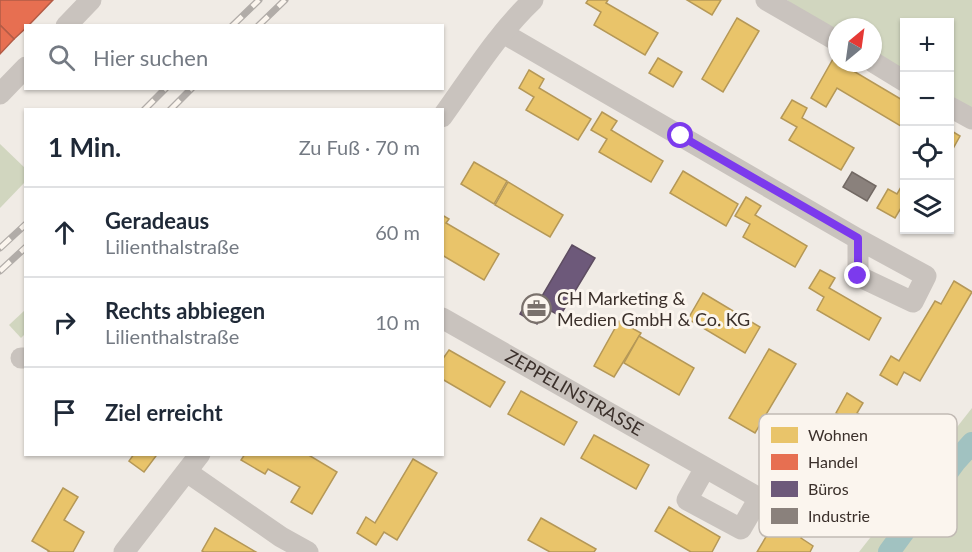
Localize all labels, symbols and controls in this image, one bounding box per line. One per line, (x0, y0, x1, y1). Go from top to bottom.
north arrow (828, 18, 882, 72)
map controls (900, 18, 954, 234)
button: + (900, 18, 954, 72)
search box (24, 24, 444, 90)
icon: search (45, 41, 78, 74)
text: Hier suchen (93, 44, 208, 71)
button: − (900, 72, 954, 126)
route start (667, 122, 693, 148)
button: locate (900, 126, 954, 180)
text: 1 Min. (48, 131, 121, 163)
text: Zu Fuß · 70 m (299, 135, 420, 159)
button: layers (900, 180, 954, 234)
text: Geradeaus (105, 207, 209, 234)
icon: ahead (48, 216, 81, 249)
text: 60 m (375, 220, 420, 244)
text: Lilienthalstraße (105, 234, 239, 258)
route end (844, 262, 870, 288)
place label: CH Marketing & Medien GmbH & Co. KG (557, 287, 750, 330)
office icon: CH Marketing & Medien GmbH & Co. KG (520, 293, 552, 325)
text: Rechts abbiegen (105, 297, 265, 324)
icon: right (48, 306, 81, 339)
text: 10 m (375, 310, 420, 334)
text: Lilienthalstraße (105, 324, 239, 348)
street label: ZEPPELINSTRASSE (502, 344, 648, 440)
icon: arrive (48, 396, 81, 429)
text: Ziel erreicht (105, 399, 223, 426)
legend (759, 414, 957, 537)
text: Wohnen (808, 425, 868, 444)
text: Handel (808, 452, 858, 471)
text: Büros (808, 479, 849, 498)
text: Industrie (808, 506, 870, 525)

